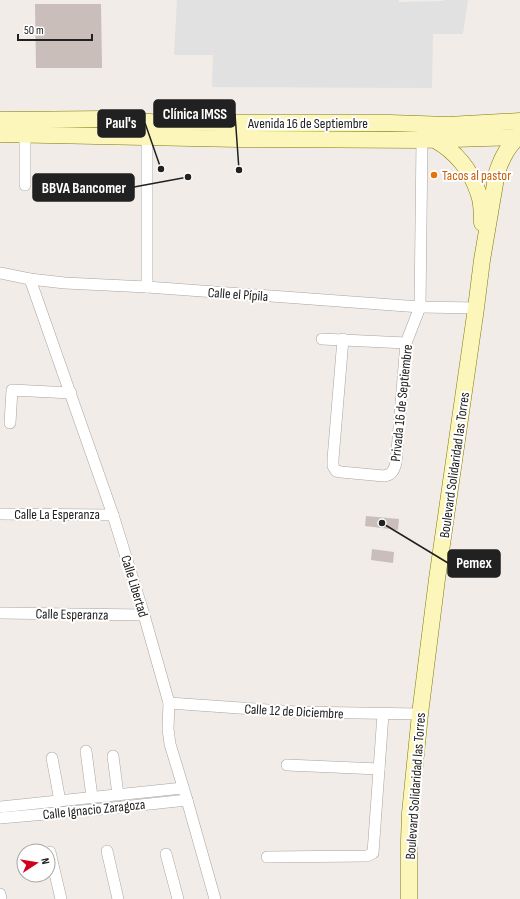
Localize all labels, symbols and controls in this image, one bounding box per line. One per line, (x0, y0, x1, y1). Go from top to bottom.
scale bar (18, 16, 92, 42)
text: 50 m (24, 23, 44, 38)
callout: Clínica IMSS (154, 100, 235, 127)
text: Clínica IMSS (163, 105, 227, 124)
callout: Paul's (98, 110, 145, 137)
text: Paul's (106, 114, 137, 133)
street label: Avenida 16 de Septiembre (247, 115, 368, 132)
place label: Tacos al pastor (442, 167, 511, 184)
marker: Tacos al pastor (429, 170, 439, 180)
callout: BBVA Bancomer (33, 174, 134, 201)
text: BBVA Bancomer (42, 179, 126, 198)
street label: Calle el Pípila (207, 284, 269, 305)
street label: Privada 16 de Septiembre (387, 344, 416, 462)
street label: Boulevard Solidaridad las Torres (436, 391, 473, 539)
street label: Calle La Esperanza (14, 506, 100, 523)
callout: Pemex (448, 550, 500, 577)
street label: Calle Libertad (117, 553, 152, 619)
text: Pemex (456, 554, 493, 573)
street label: Calle Esperanza (35, 605, 109, 624)
street label: Calle 12 de Diciembre (244, 700, 344, 723)
street label: Boulevard Solidaridad las Torres (402, 712, 429, 860)
street label: Calle Ignacio Zaragoza (42, 796, 146, 823)
north arrow (16, 843, 56, 883)
text: N (38, 857, 52, 865)

